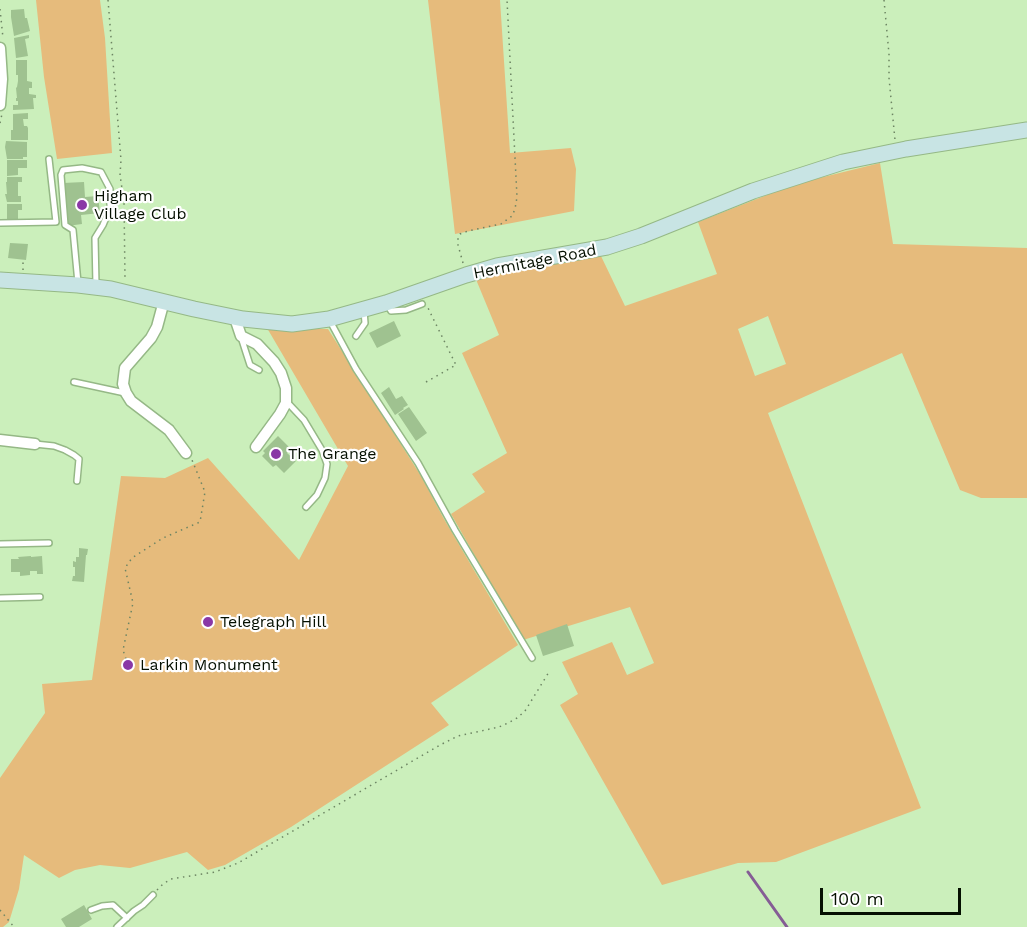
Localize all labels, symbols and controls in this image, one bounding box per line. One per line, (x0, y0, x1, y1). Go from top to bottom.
place label: Higham Village Club (94, 186, 186, 224)
marker: Higham Village Club (75, 198, 89, 212)
street label: Hermitage Road (472, 241, 598, 283)
place label: The Grange (288, 444, 377, 464)
marker: The Grange (269, 447, 283, 461)
place label: Telegraph Hill (220, 612, 326, 632)
marker: Telegraph Hill (201, 615, 215, 629)
place label: Larkin Monument (140, 655, 278, 675)
marker: Larkin Monument (121, 658, 135, 672)
scale bar (823, 876, 964, 914)
text: 100 m (831, 888, 884, 909)

